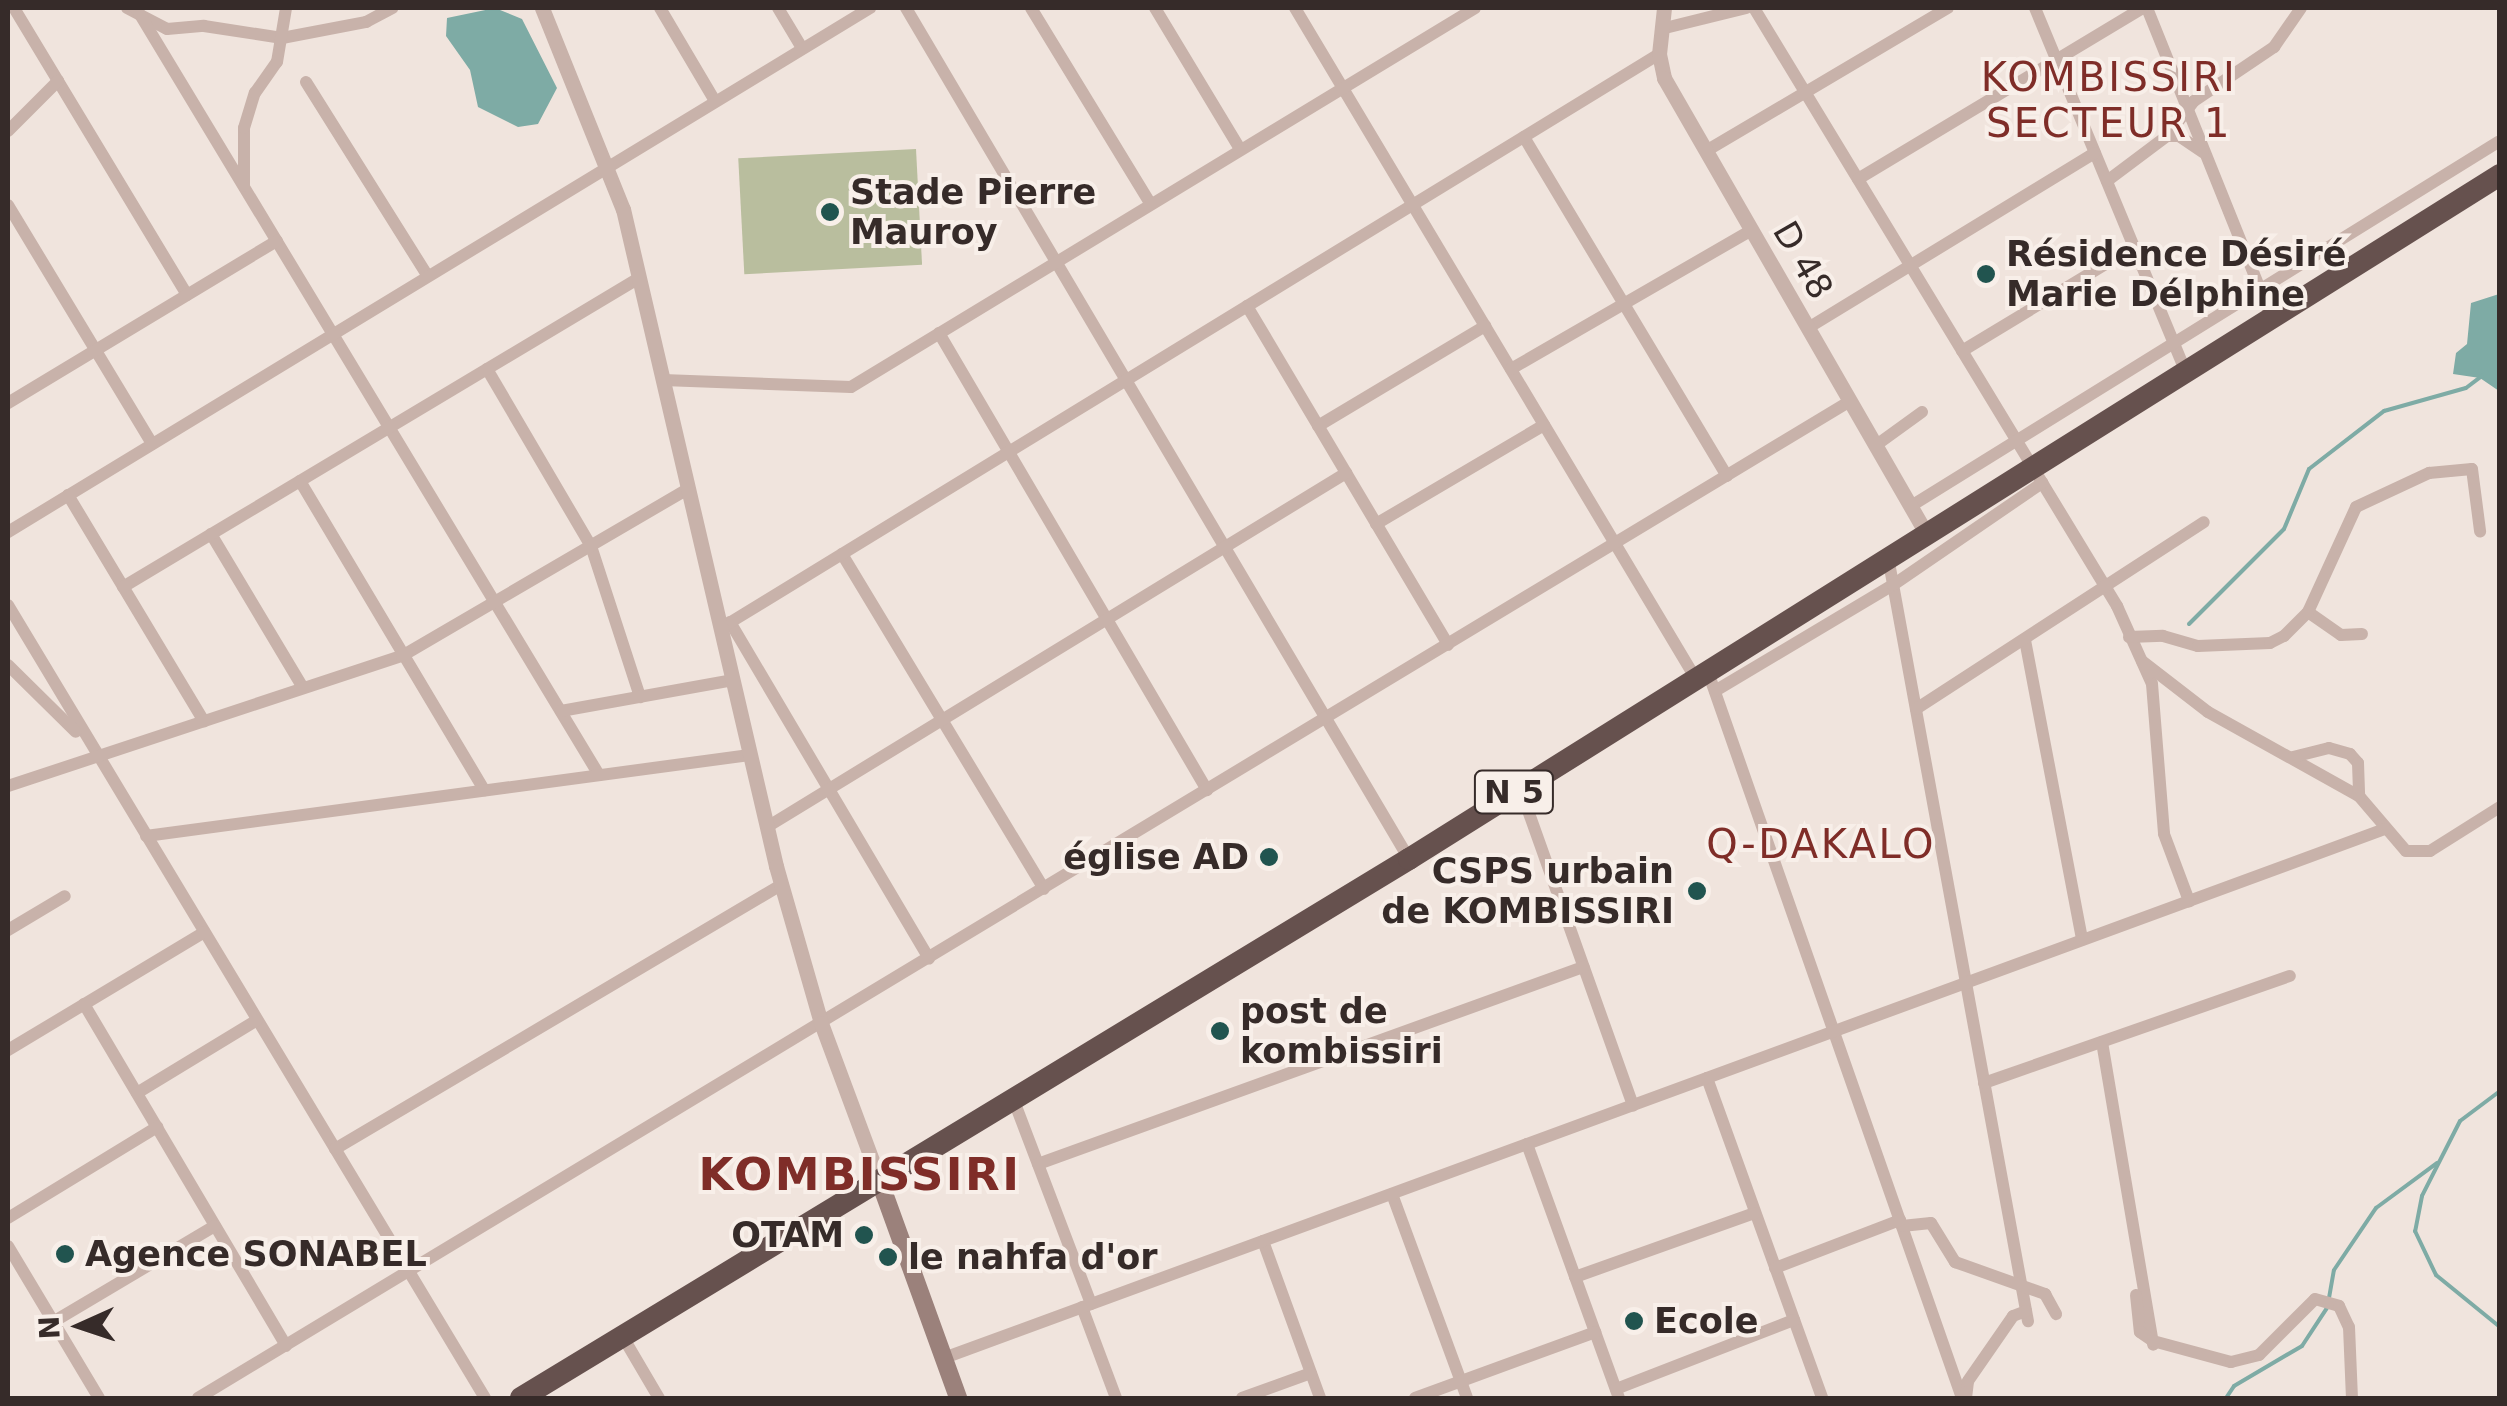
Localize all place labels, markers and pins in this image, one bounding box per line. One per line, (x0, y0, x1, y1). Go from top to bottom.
place label: Stade Pierre Mauroy (850, 171, 1096, 253)
marker: Stade Pierre Mauroy (819, 201, 841, 223)
place label: Résidence Désiré Marie Délphine (2006, 233, 2347, 315)
marker: Résidence Désiré Marie Délphine (1975, 263, 1997, 285)
place label: église AD (1063, 836, 1249, 878)
marker: église AD (1258, 846, 1280, 868)
place label: CSPS urbain de KOMBISSIRI (1381, 850, 1674, 932)
marker: CSPS urbain de KOMBISSIRI (1684, 878, 1710, 904)
place label: post de kombissiri (1240, 990, 1443, 1072)
marker: post de kombissiri (1209, 1020, 1231, 1042)
place label: OTAM (731, 1214, 844, 1256)
marker: OTAM (853, 1224, 875, 1246)
place label: Agence SONABEL (85, 1233, 427, 1275)
place label: le nahfa d'or (908, 1236, 1157, 1278)
marker: Agence SONABEL (54, 1243, 76, 1265)
marker: le nahfa d'or (877, 1246, 899, 1268)
place label: Ecole (1654, 1300, 1758, 1342)
marker: Ecole (1623, 1310, 1645, 1332)

